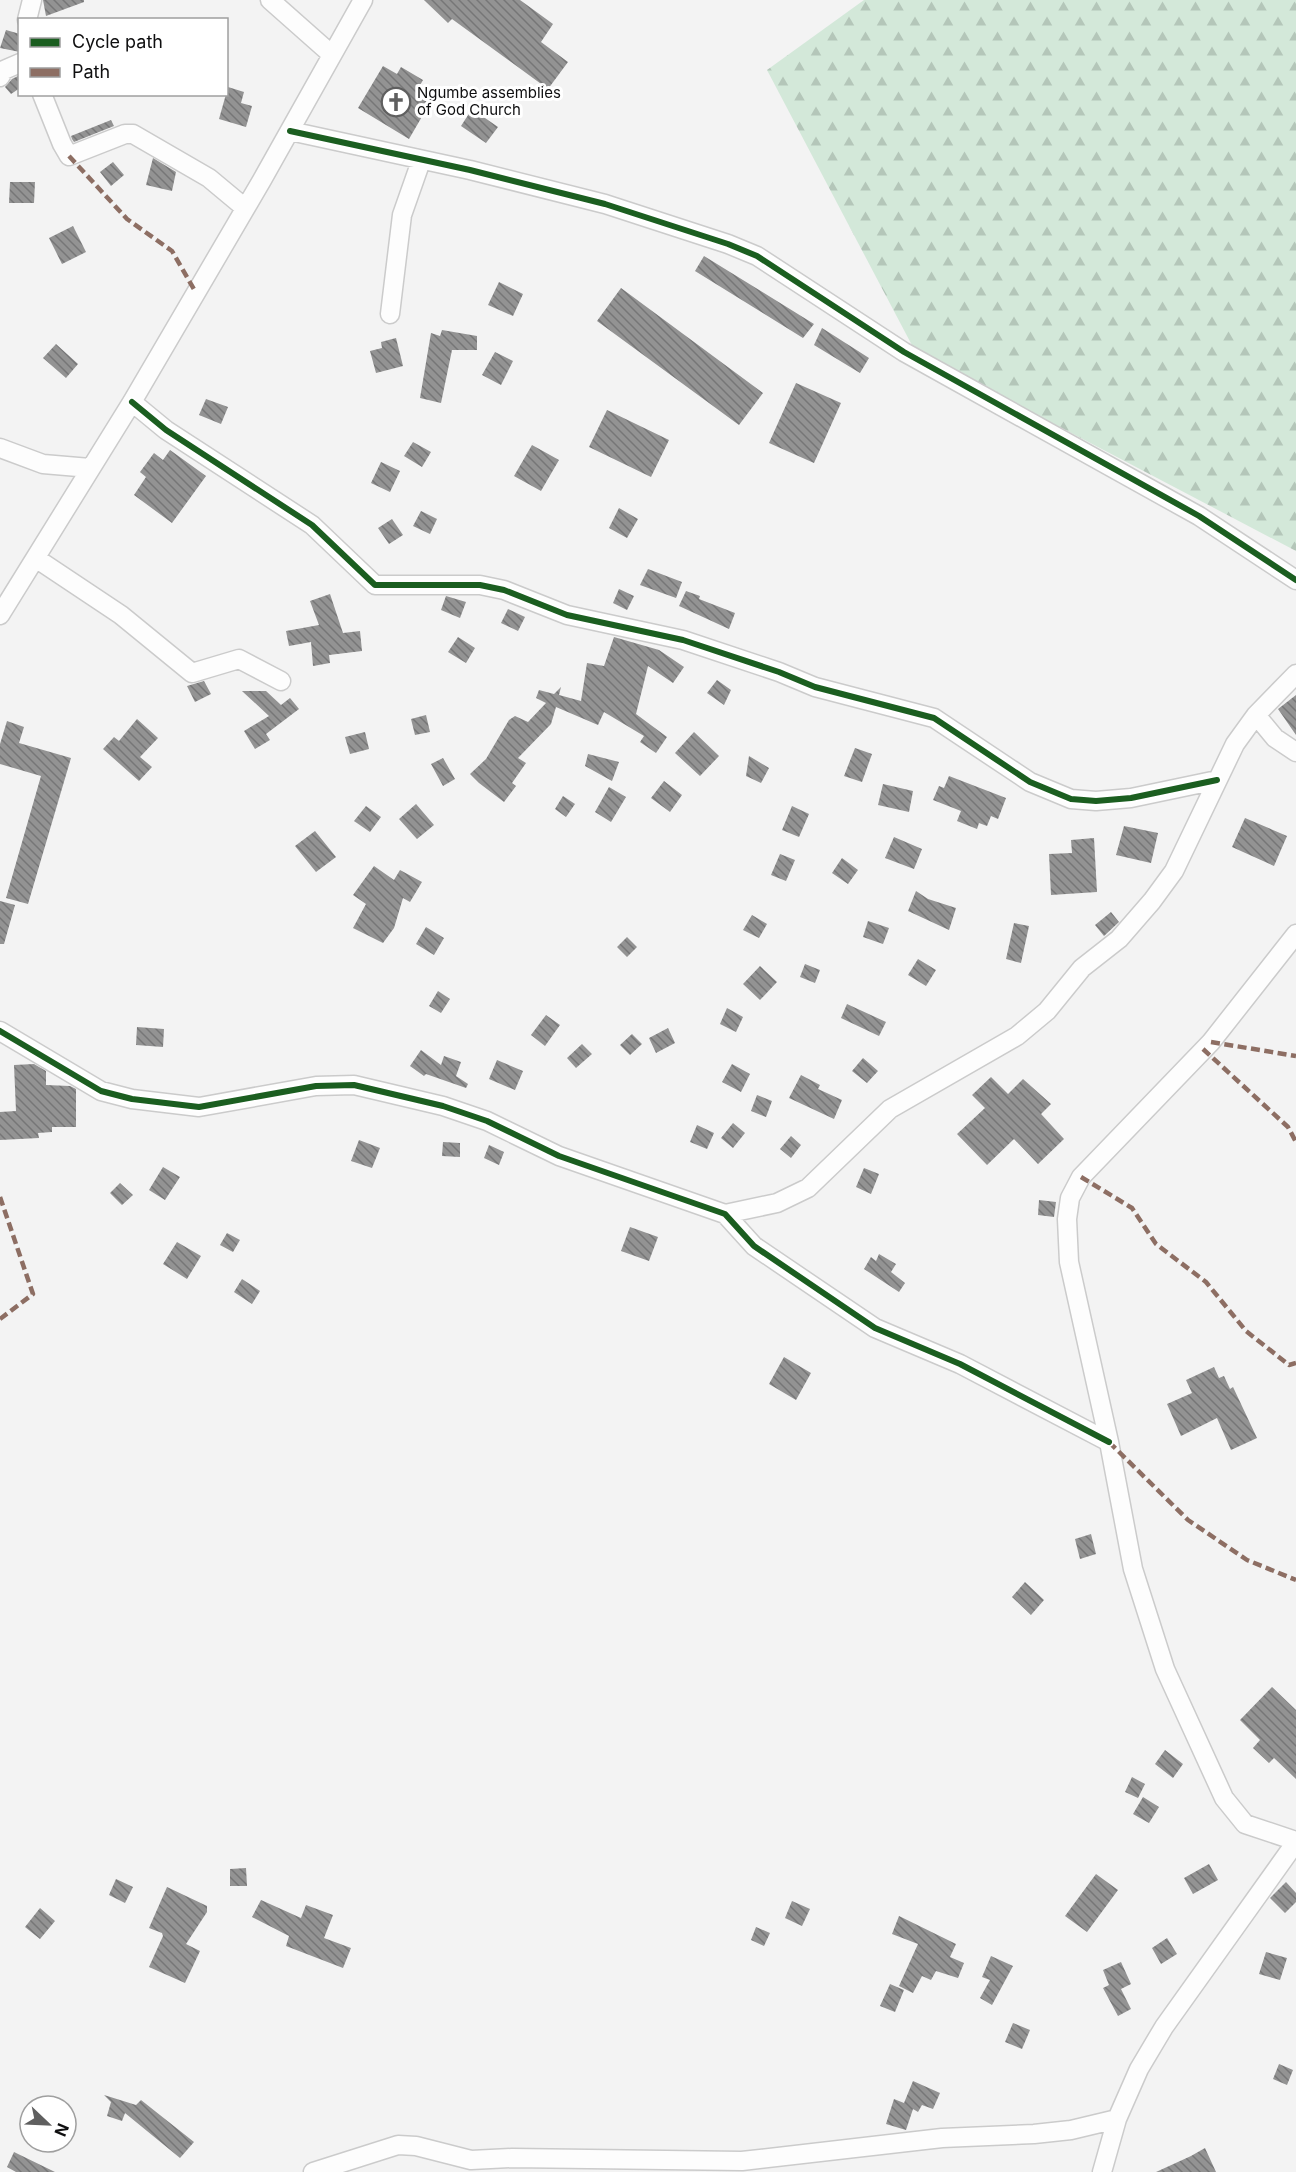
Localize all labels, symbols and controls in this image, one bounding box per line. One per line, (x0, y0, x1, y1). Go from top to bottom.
legend (18, 18, 228, 96)
text: Cycle path (72, 31, 163, 52)
text: Path (72, 61, 110, 82)
place label: Ngumbe assemblies of God Church (417, 83, 561, 119)
church icon: Ngumbe assemblies of God Church (380, 86, 412, 118)
north arrow (18, 2094, 78, 2154)
text: N (50, 2120, 73, 2139)

